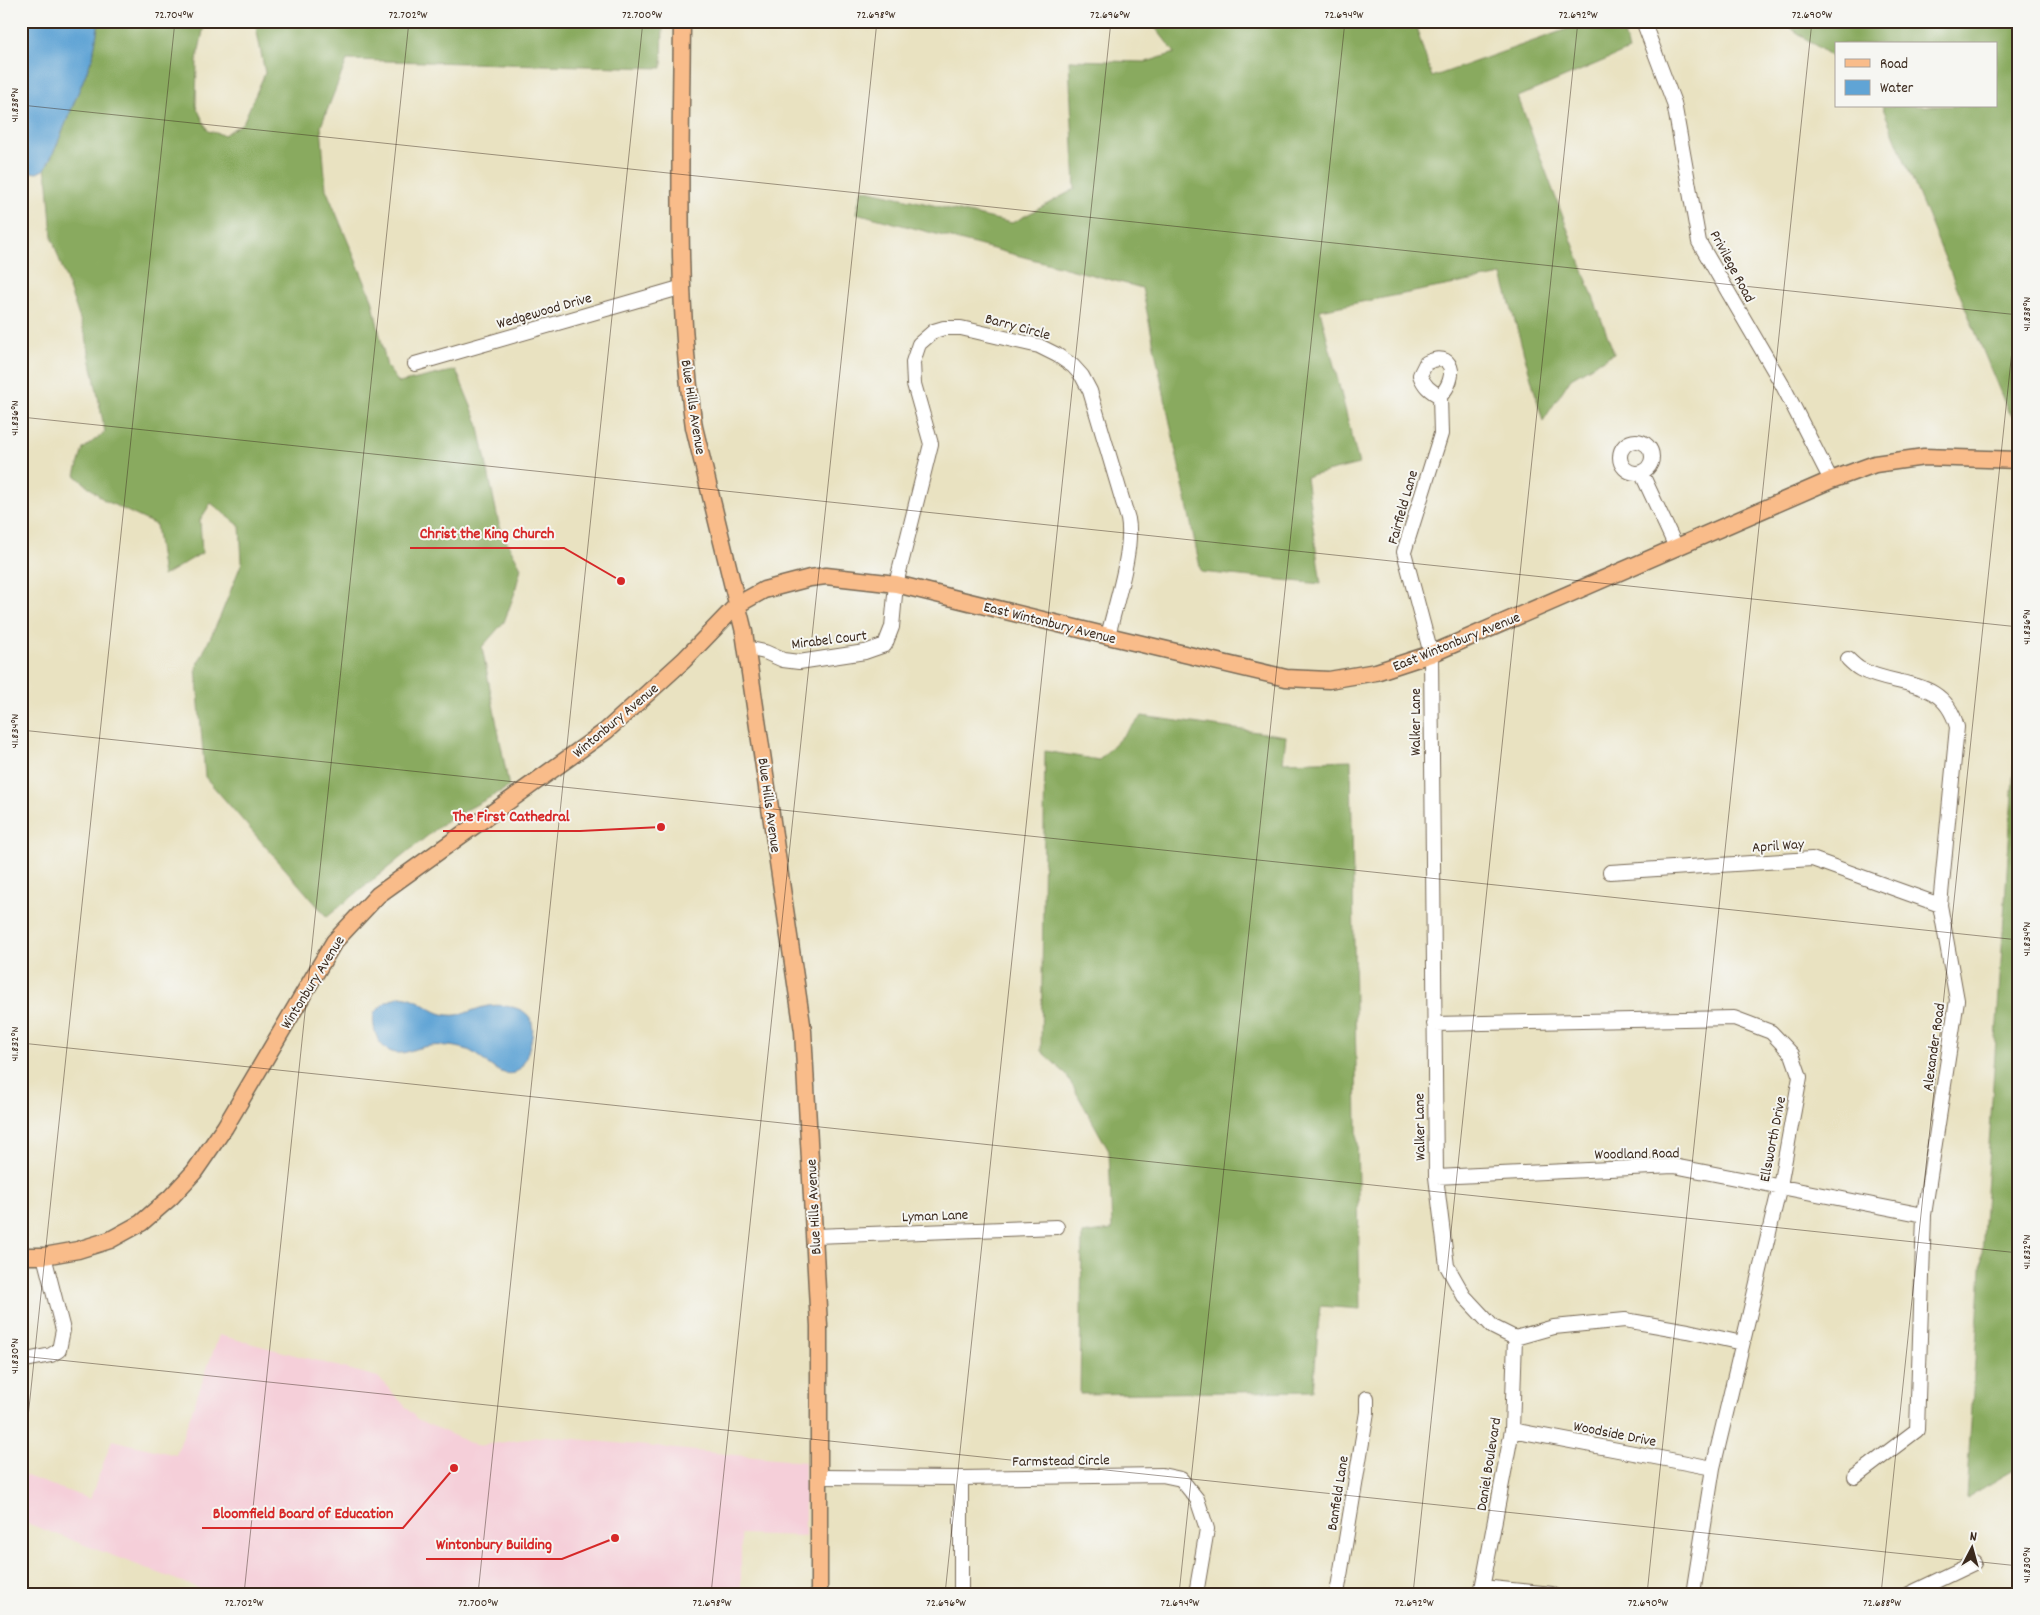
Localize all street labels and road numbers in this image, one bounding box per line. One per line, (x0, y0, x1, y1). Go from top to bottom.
street label: Privilege Road (1703, 227, 1759, 307)
street label: Wedgewood Drive (495, 288, 595, 336)
street label: Barry Circle (982, 309, 1053, 347)
street label: Blue Hills Avenue (674, 358, 710, 457)
street label: Fairfield Lane (1383, 467, 1425, 547)
street label: East Wintonbury Avenue (981, 597, 1118, 651)
street label: East Wintonbury Avenue (1390, 607, 1524, 678)
street label: Mirabel Court (790, 625, 869, 657)
street label: Wintonbury Avenue (568, 679, 664, 764)
street label: Walker Lane (1406, 688, 1428, 756)
street label: Blue Hills Avenue (750, 756, 786, 855)
street label: April Way (1751, 834, 1806, 860)
street label: Wintonbury Avenue (276, 932, 351, 1034)
street label: Alexander Road (1918, 1002, 1952, 1093)
street label: Walker Lane (1409, 1093, 1433, 1161)
street label: Ellsworth Drive (1755, 1094, 1793, 1184)
street label: Woodland Road (1594, 1143, 1680, 1167)
street label: Blue Hills Avenue (801, 1158, 828, 1255)
street label: Lyman Lane (901, 1205, 969, 1229)
street label: Daniel Boulevard (1472, 1416, 1508, 1513)
street label: Woodside Drive (1571, 1416, 1658, 1454)
street label: Farmstead Circle (1012, 1450, 1110, 1474)
street label: Banfield Lane (1322, 1454, 1356, 1532)

